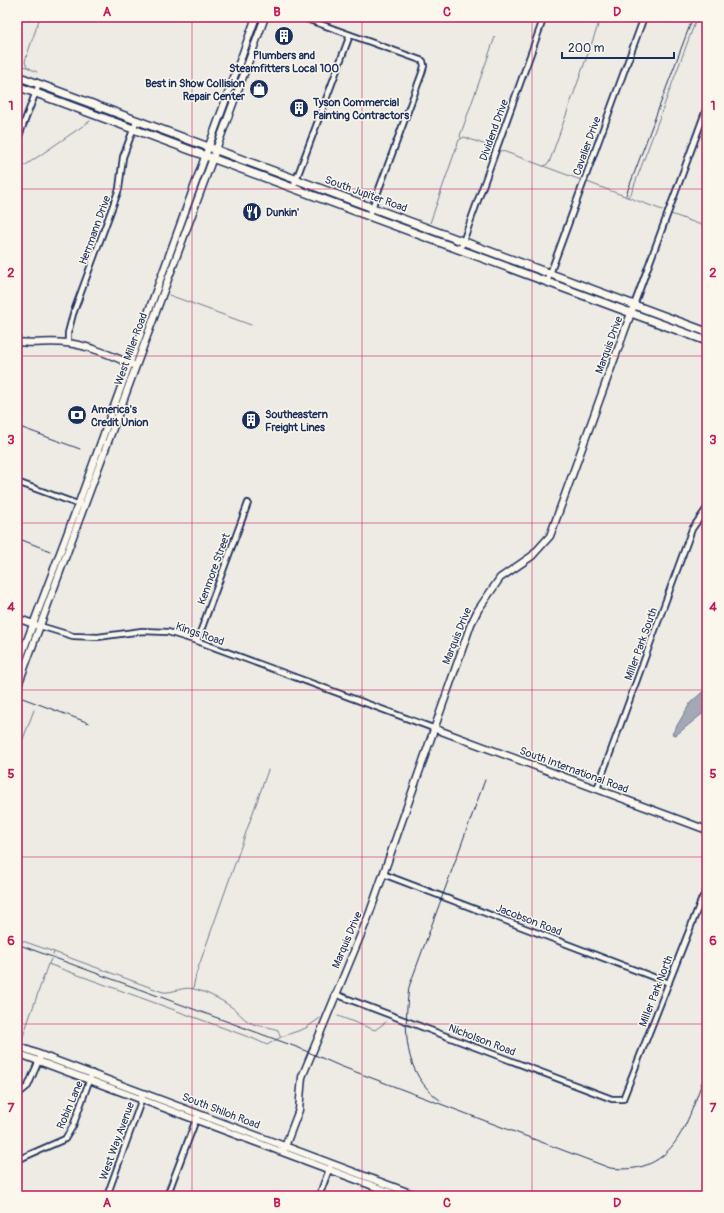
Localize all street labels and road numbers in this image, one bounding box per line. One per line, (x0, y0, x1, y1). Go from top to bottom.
street label: Dividend Drive (477, 97, 511, 162)
street label: Cavalier Drive (570, 114, 604, 177)
street label: South Jupiter Road (323, 173, 409, 215)
street label: Herrmann Drive (76, 193, 114, 266)
street label: West Miller Road (112, 311, 150, 387)
street label: Marquis Drive (593, 314, 626, 376)
street label: Kenmore Street (195, 531, 233, 607)
street label: Marquis Drive (440, 605, 475, 666)
street label: Miller Park South (622, 606, 660, 682)
street label: Kings Road (174, 620, 226, 648)
street label: South International Road (518, 744, 630, 796)
street label: Jacobson Road (494, 901, 564, 939)
street label: Marquis Drive (329, 909, 365, 970)
street label: Miller Park North (636, 953, 676, 1029)
street label: Nicholson Road (447, 1021, 517, 1059)
street label: Robin Lane (54, 1079, 86, 1131)
street label: South Shiloh Road (180, 1090, 262, 1132)
street label: West Way Avenue (97, 1100, 137, 1182)

